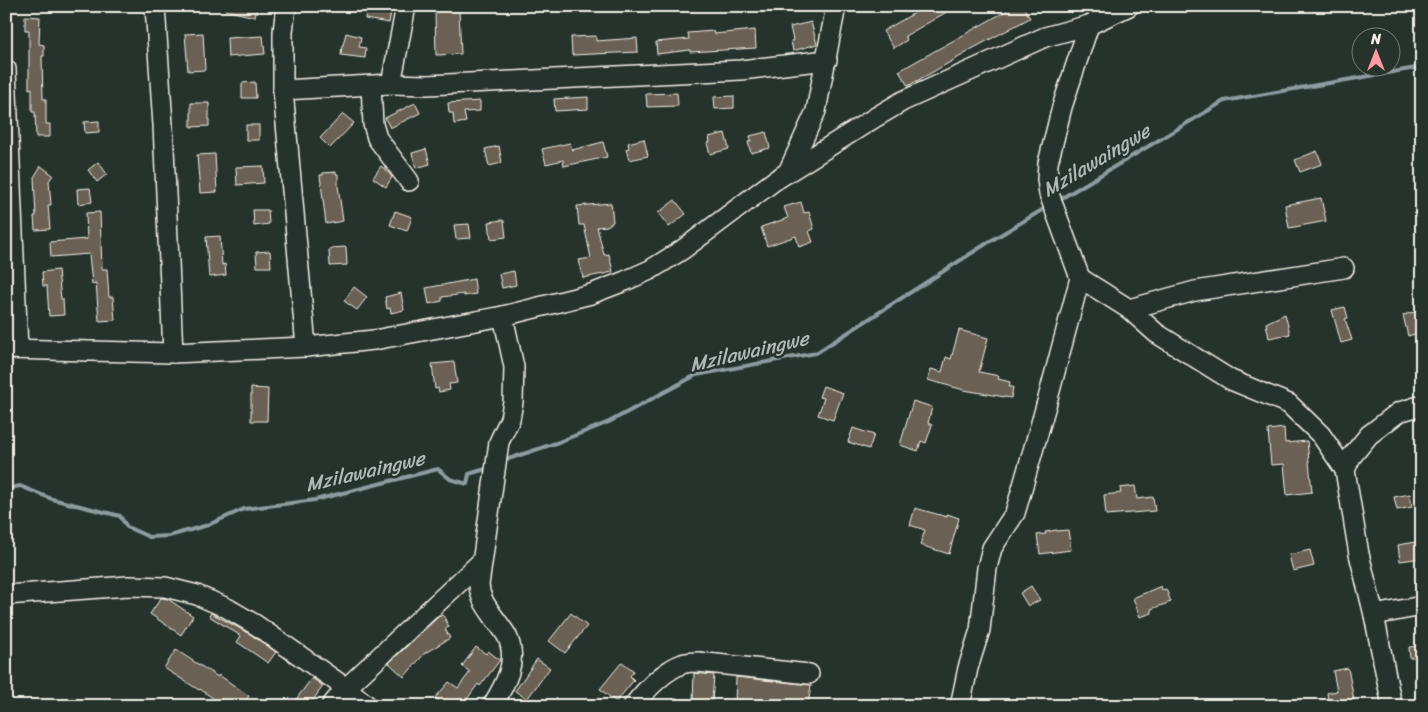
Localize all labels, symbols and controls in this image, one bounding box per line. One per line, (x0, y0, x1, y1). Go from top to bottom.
text: N (1370, 27, 1381, 52)
north arrow (1350, 28, 1400, 78)
water label: Mzilawaingwe (1035, 113, 1159, 207)
water label: Mzilawaingwe (686, 320, 814, 382)
water label: Mzilawaingwe (302, 440, 430, 502)

